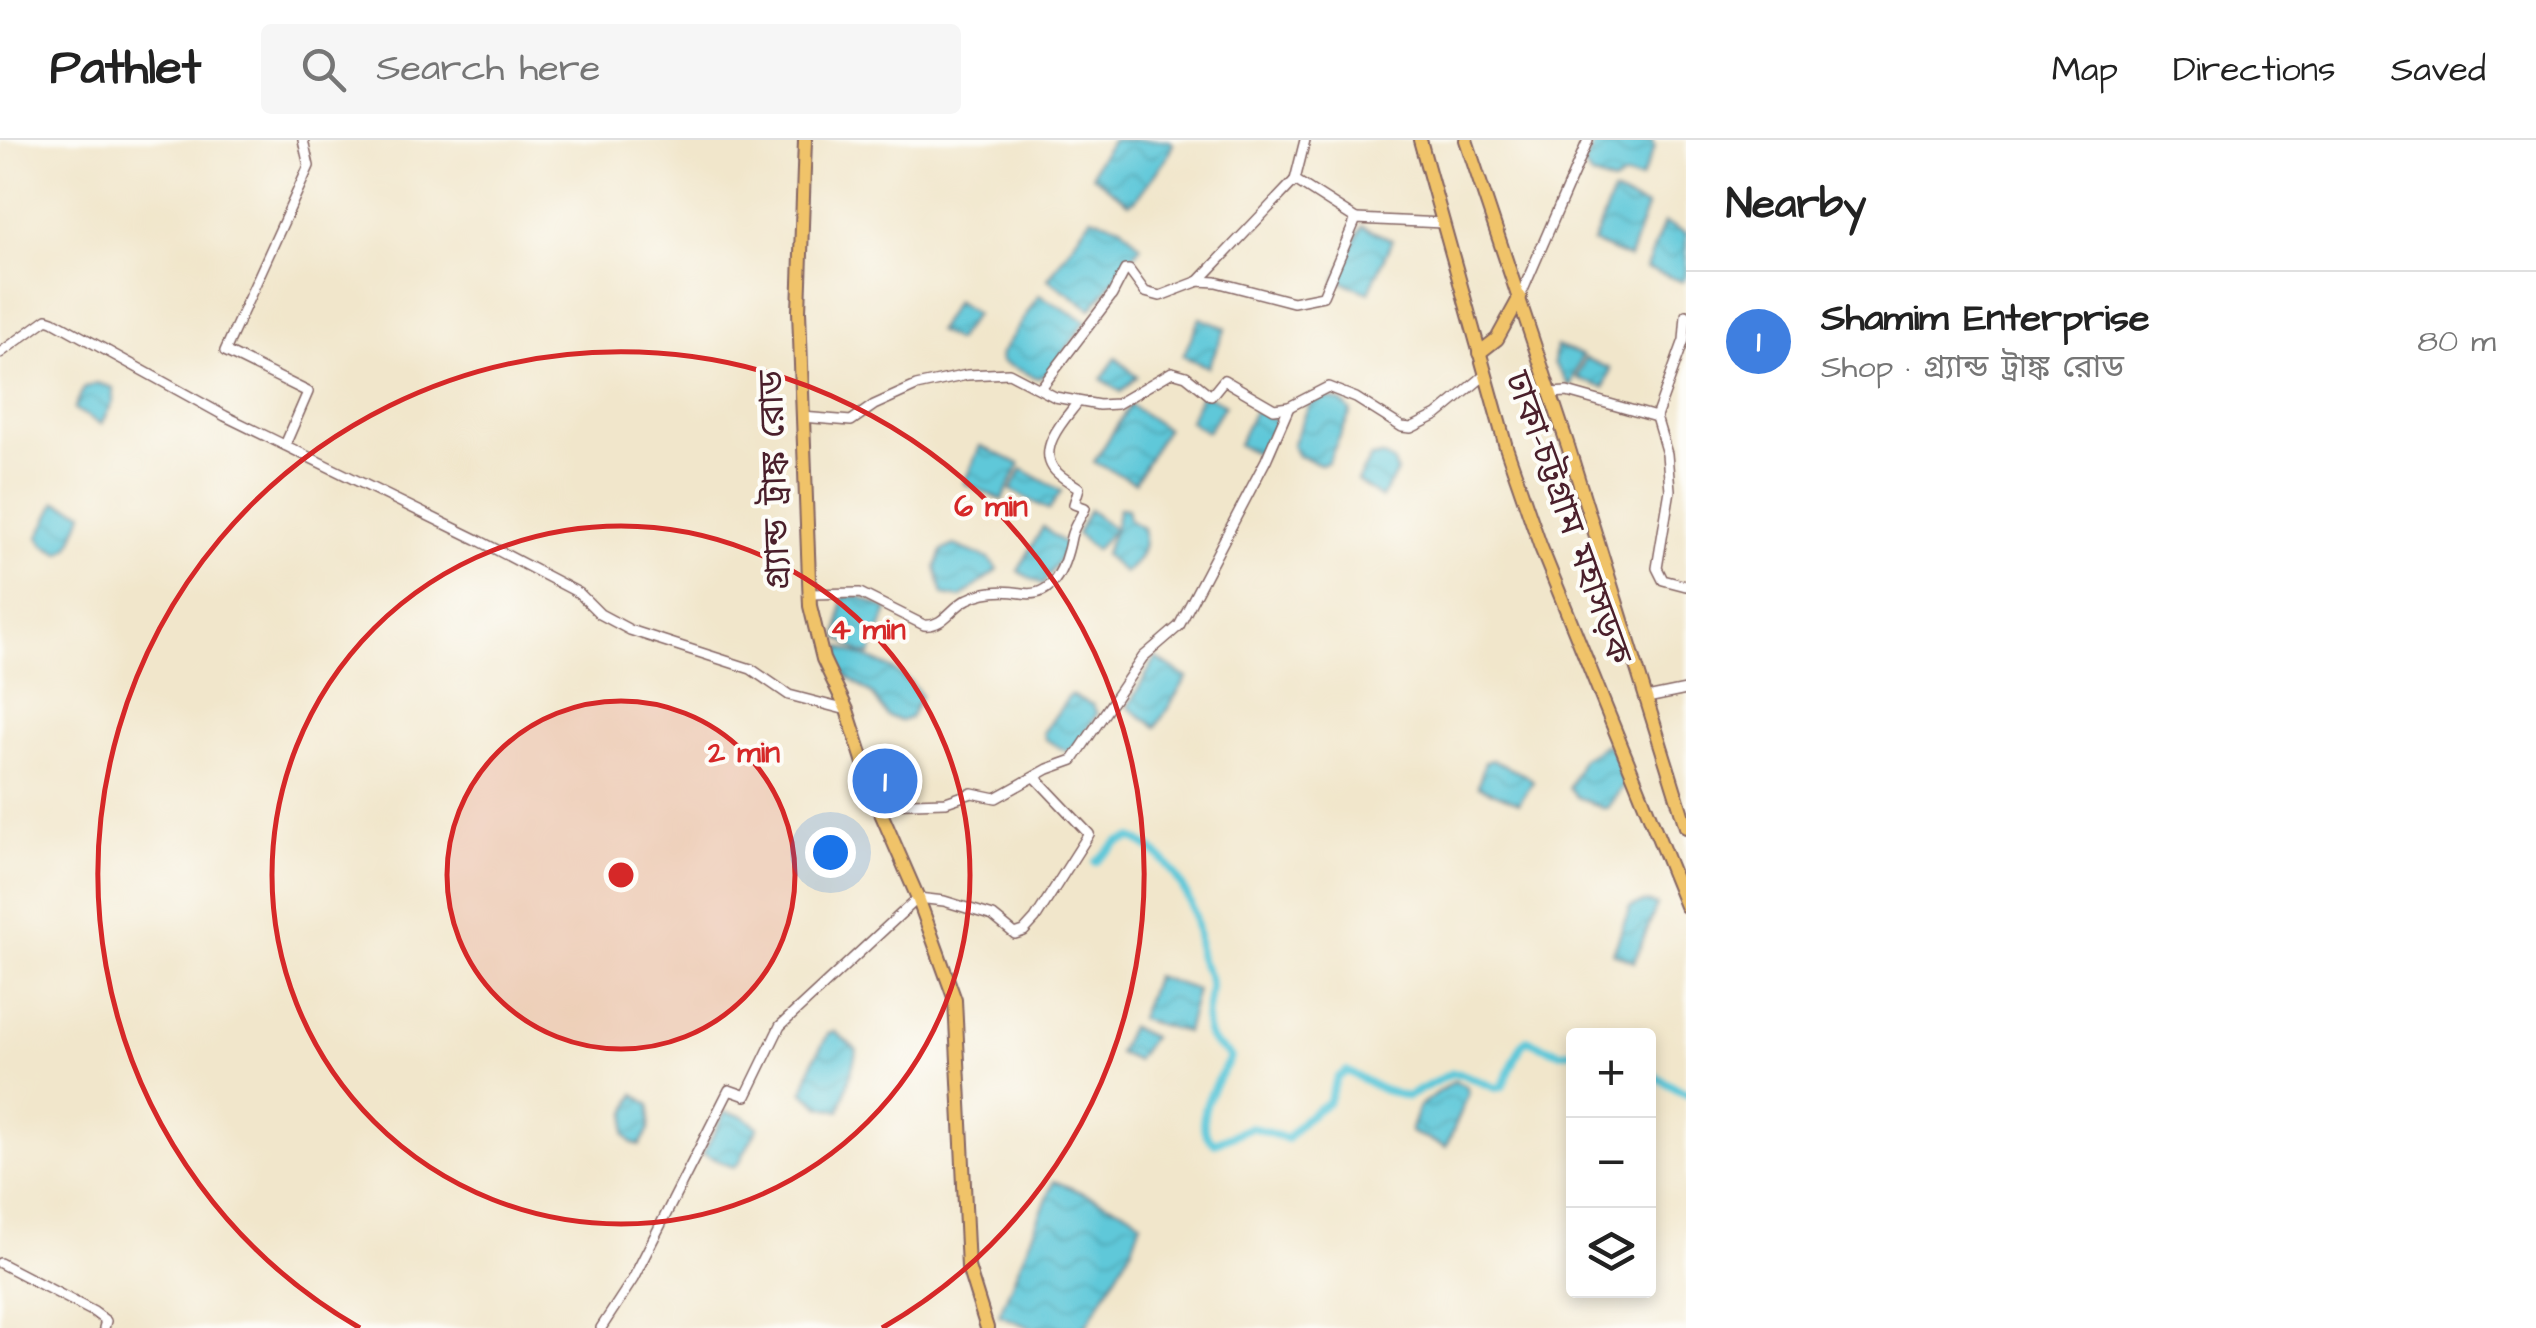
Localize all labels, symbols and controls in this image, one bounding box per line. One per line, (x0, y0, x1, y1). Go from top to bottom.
search box (261, 24, 961, 114)
text: Pathlet (50, 36, 201, 102)
icon: search (296, 42, 351, 97)
text: Search here (376, 43, 600, 95)
text: Map (2052, 45, 2118, 94)
text: Directions (2173, 45, 2336, 94)
text: Saved (2391, 45, 2486, 94)
text: Nearby (1726, 176, 1866, 234)
text: Shamim Enterprise (1821, 293, 2150, 345)
text: 1 (1756, 319, 1761, 364)
text: 80 m (2417, 319, 2496, 364)
text: Shop · গ্র্যান্ড ট্রাঙ্ক রোড (1821, 345, 2124, 390)
street label: ঢাকা-চট্টগ্রাম মহাসড়ক (1492, 364, 1644, 672)
street label: গ্র্যান্ড ট্রাঙ্ক রোড (747, 368, 803, 591)
text: 6 min (954, 486, 1028, 528)
text: 4 min (830, 609, 906, 651)
text: 2 min (707, 732, 780, 774)
pin: 1 (852, 744, 918, 818)
your location (805, 827, 856, 878)
centre of rings (603, 857, 639, 893)
map controls (1566, 1028, 1656, 1298)
button: + (1566, 1028, 1656, 1118)
button: − (1566, 1118, 1656, 1208)
button: layers (1566, 1208, 1656, 1298)

